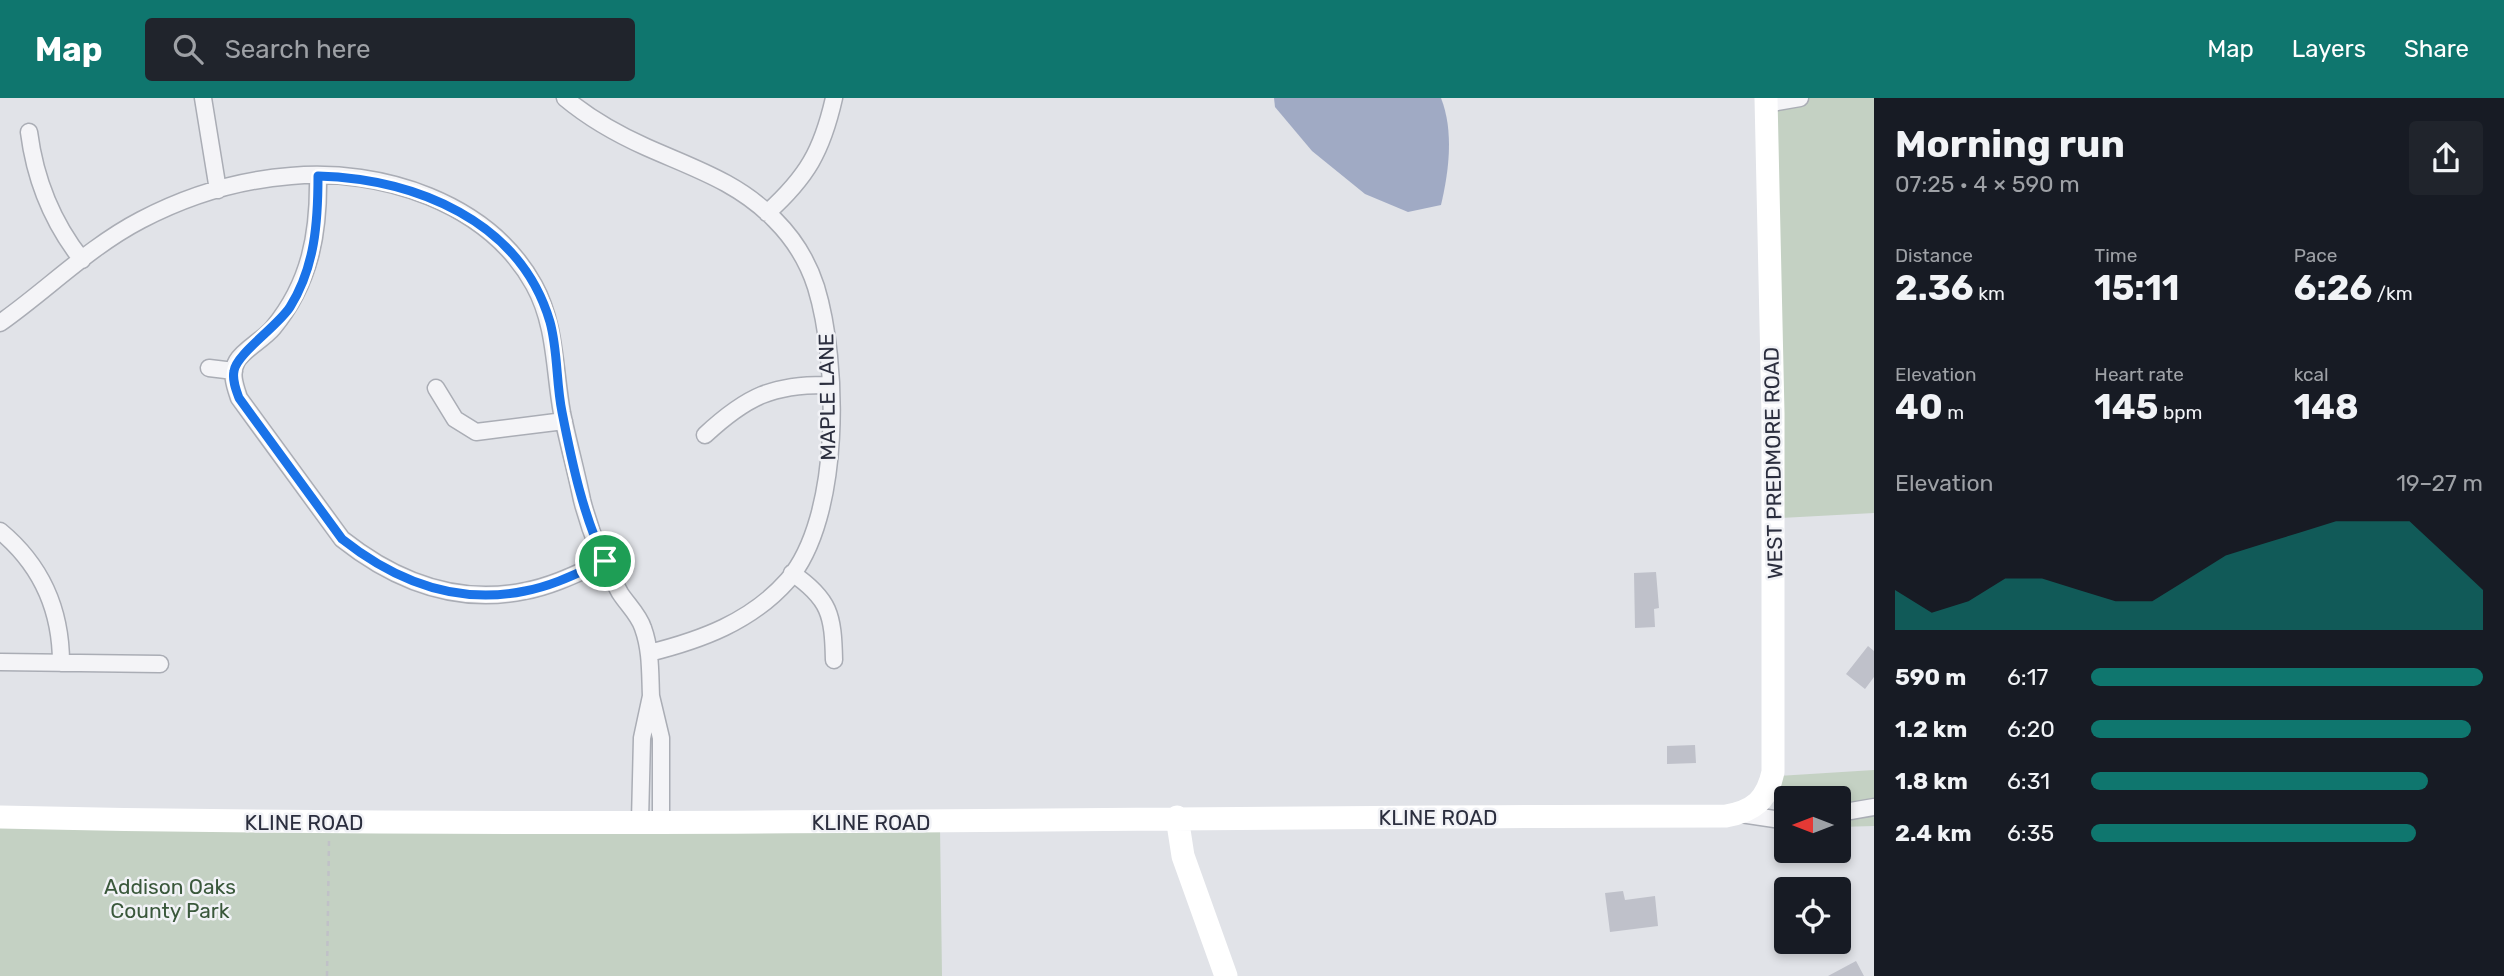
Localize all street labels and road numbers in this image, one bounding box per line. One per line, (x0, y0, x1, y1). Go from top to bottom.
street label: MAPLE LANE (813, 333, 841, 461)
street label: WEST PREDMORE ROAD (1758, 347, 1788, 579)
street label: KLINE ROAD (1379, 805, 1497, 830)
street label: KLINE ROAD (245, 810, 363, 835)
street label: KLINE ROAD (812, 810, 930, 835)

